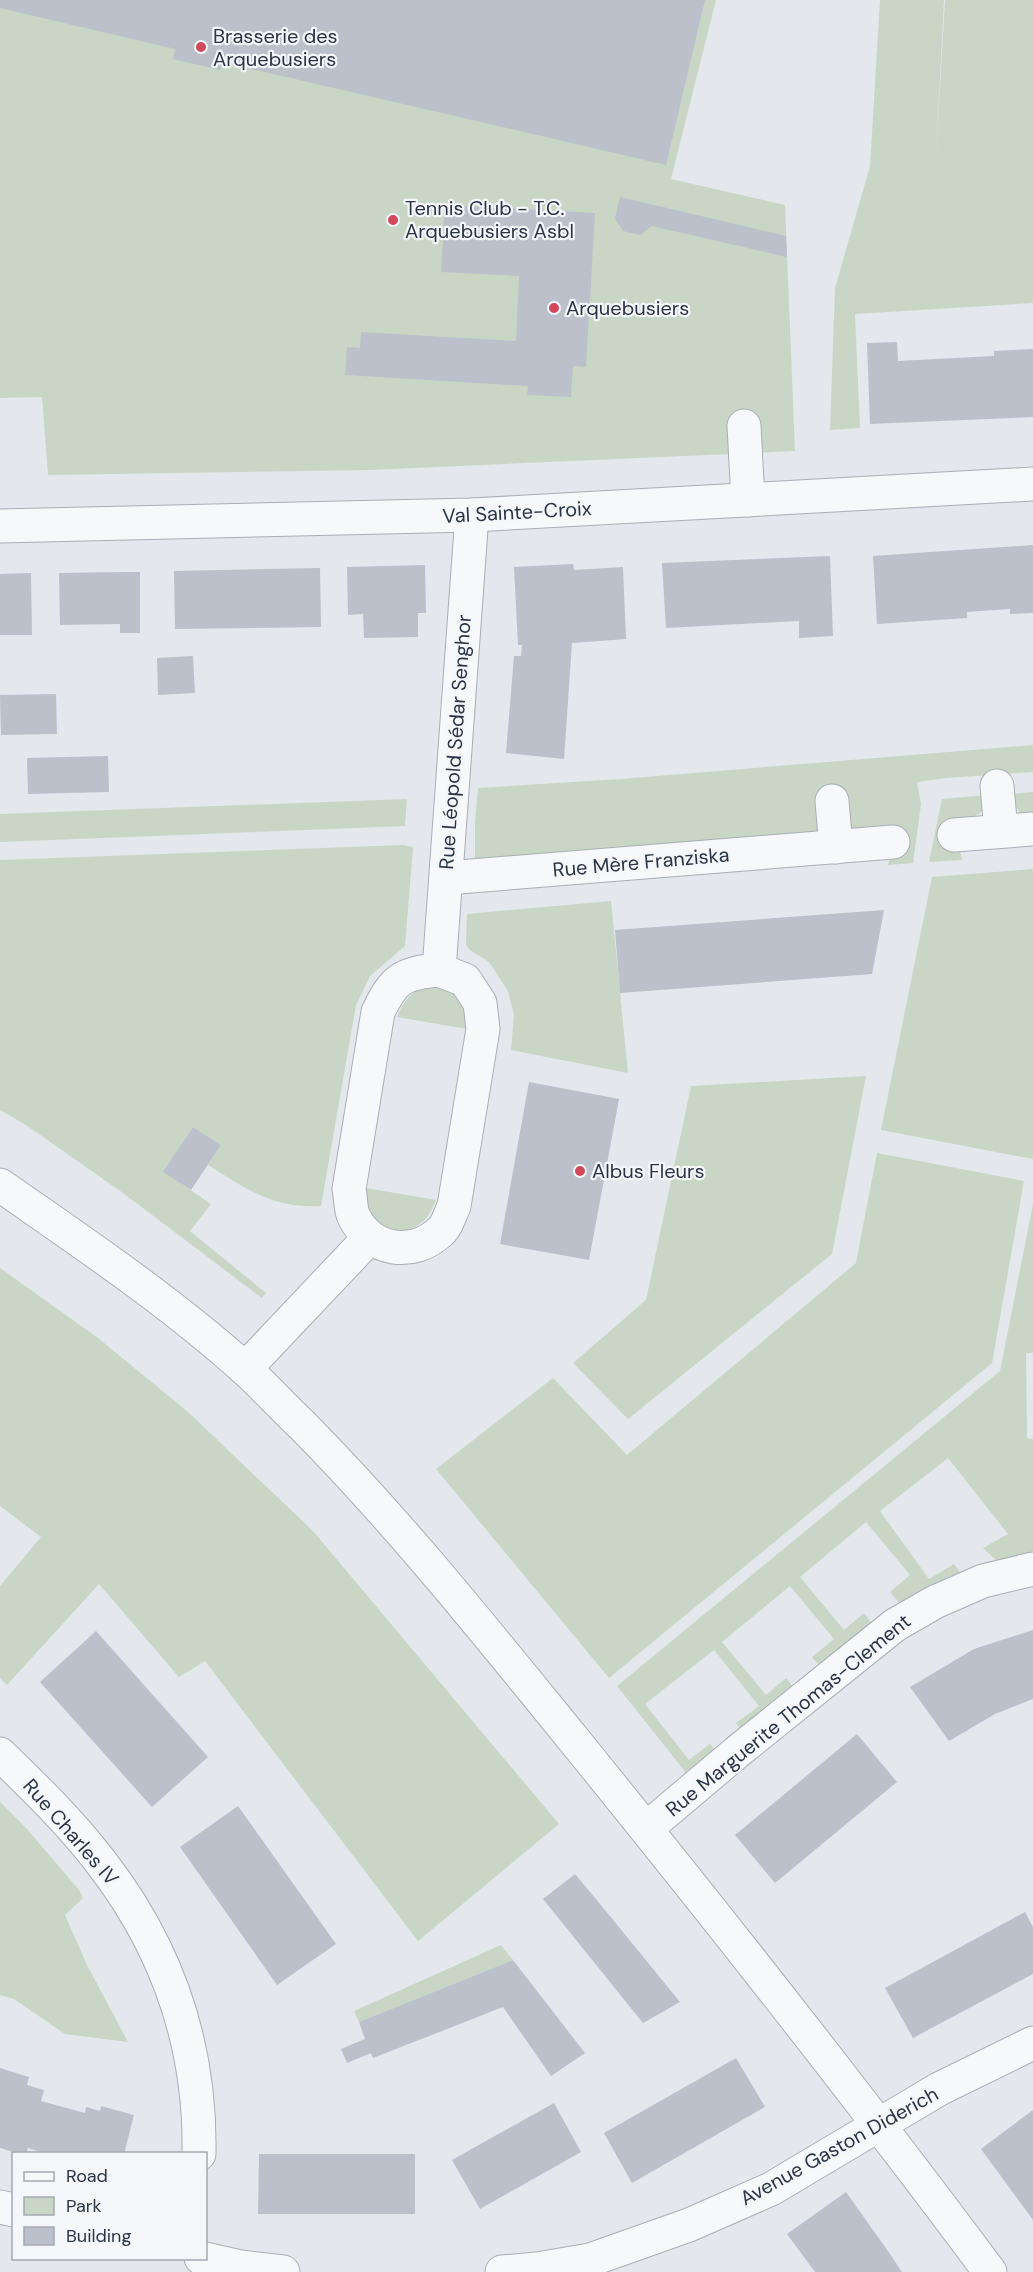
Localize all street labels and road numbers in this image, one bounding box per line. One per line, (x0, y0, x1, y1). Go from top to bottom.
street label: Val Sainte-Croix (442, 495, 592, 529)
street label: Rue Léopold Sédar Senghor (433, 614, 477, 870)
street label: Rue Mère Franziska (552, 841, 730, 883)
street label: Rue Marguerite Thomas-Clement (660, 1608, 916, 1822)
street label: Rue Charles IV (17, 1773, 125, 1891)
street label: Avenue Gaston Diderich (735, 2081, 943, 2211)

